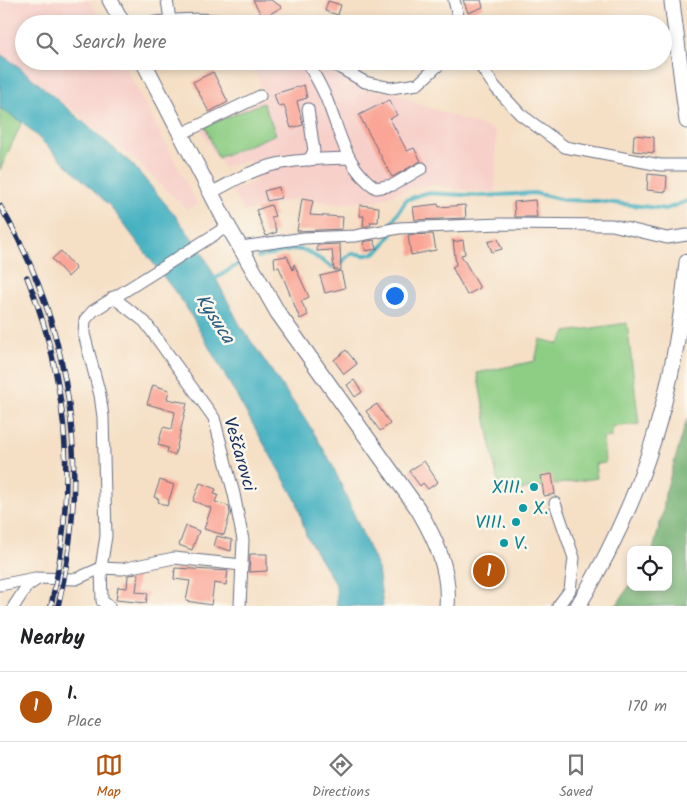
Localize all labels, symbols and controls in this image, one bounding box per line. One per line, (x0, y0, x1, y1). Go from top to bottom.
search box (15, 15, 672, 70)
text: Search here (73, 28, 167, 58)
icon: search (33, 29, 61, 57)
your location (382, 283, 408, 309)
water label: Kysuca (187, 288, 242, 351)
street label: Veščarovci (214, 414, 263, 496)
place label: XIII. (492, 474, 524, 503)
marker: XIII. (528, 481, 540, 493)
place label: X. (533, 495, 549, 524)
marker: X. (517, 502, 529, 514)
place label: VIII. (475, 509, 506, 538)
marker: VIII. (510, 516, 522, 528)
place label: V. (514, 530, 528, 559)
marker: V. (498, 537, 510, 549)
map controls (627, 546, 672, 591)
button: locate (627, 546, 672, 591)
pin: 1 (473, 552, 505, 590)
text: Nearby (20, 622, 85, 655)
text: I. (67, 679, 77, 709)
text: 1 (34, 694, 38, 719)
text: 170 m (627, 694, 667, 719)
text: Place (67, 709, 101, 734)
tab: Map (95, 751, 123, 803)
tab: Directions (312, 751, 370, 803)
tab: Saved (559, 751, 592, 803)

